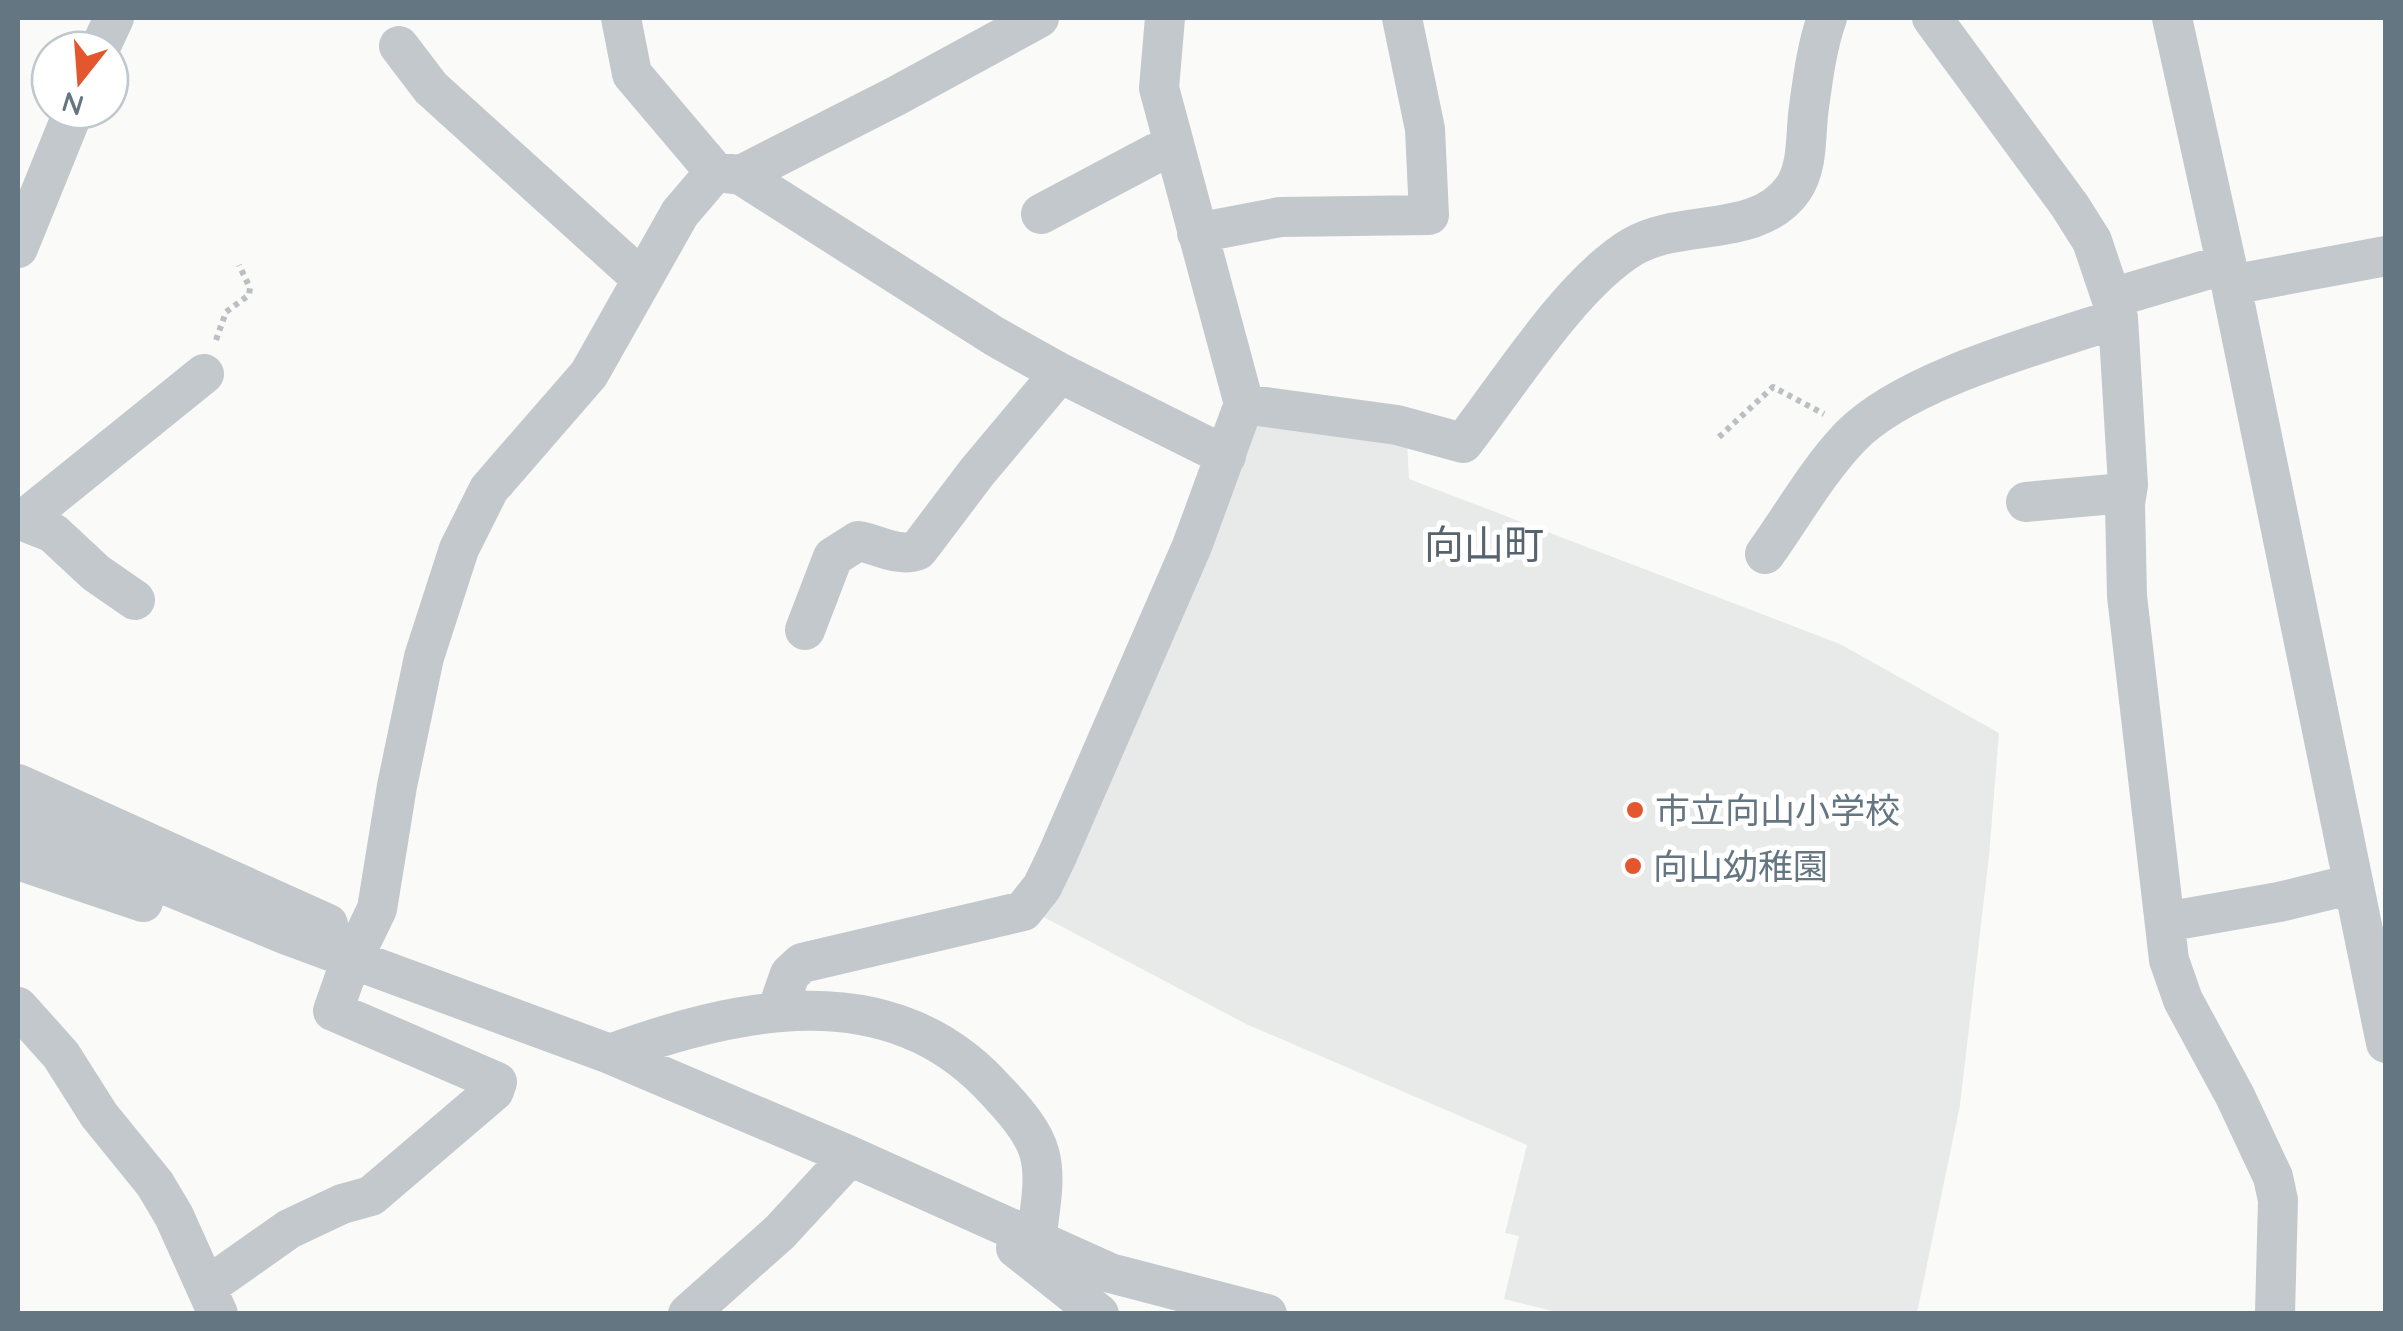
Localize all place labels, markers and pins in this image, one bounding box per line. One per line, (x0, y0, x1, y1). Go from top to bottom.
place label: 市立向山小学校 (1655, 788, 1900, 832)
marker: 市立向山小学校 (1624, 799, 1646, 821)
place label: 向山幼稚園 (1653, 844, 1828, 888)
marker: 向山幼稚園 (1622, 855, 1644, 877)

